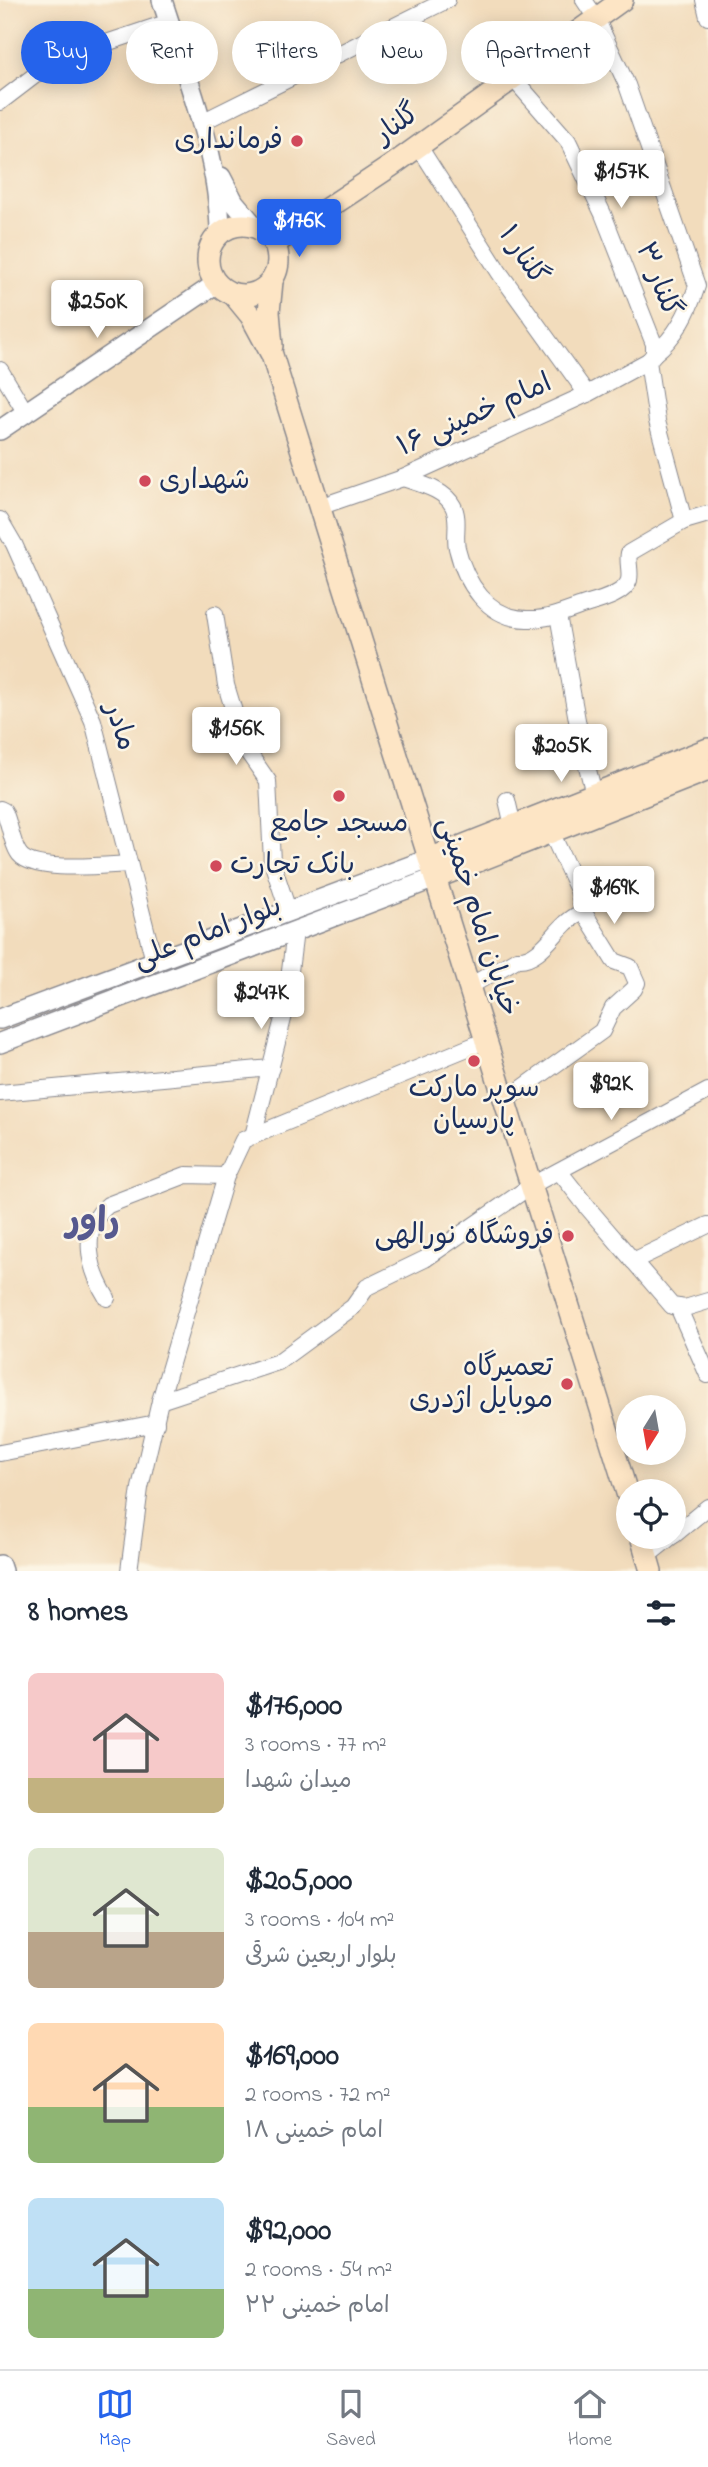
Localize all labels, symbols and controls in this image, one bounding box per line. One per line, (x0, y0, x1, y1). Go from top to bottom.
chip: Buy (21, 21, 112, 84)
chip: Rent (126, 21, 218, 84)
chip: Filters (232, 21, 342, 84)
chip: New (356, 21, 447, 84)
chip: Apartment (461, 21, 615, 84)
street label: گلنار (365, 94, 429, 157)
place label: فرمانداری (174, 121, 283, 162)
marker: فرمانداری (289, 133, 305, 149)
pin: $157K (572, 150, 670, 210)
text: $157K (593, 156, 649, 189)
pin: $176K (250, 200, 348, 259)
text: $176K (273, 205, 325, 238)
street label: گلنار ۱ (487, 218, 557, 294)
street label: گلنار ۳ (623, 236, 691, 324)
pin: $250K (48, 280, 146, 340)
text: $250K (67, 286, 127, 319)
street label: امام خمینی ۱۶ (391, 364, 559, 468)
place label: شهداری (159, 461, 250, 502)
marker: شهداری (137, 473, 153, 489)
street label: مادر (91, 696, 146, 756)
pin: $156K (187, 708, 285, 767)
text: $156K (208, 713, 264, 746)
pin: $205K (512, 724, 610, 784)
text: $205K (531, 730, 591, 763)
marker: مسجد جامع (331, 788, 347, 804)
place label: مسجد جامع (270, 804, 408, 845)
street label: خیابان امام خمینی (425, 812, 529, 1022)
place label: بانک تجارت (230, 846, 355, 887)
marker: بانک تجارت (208, 858, 224, 874)
pin: $169K (565, 866, 663, 926)
text: $169K (589, 872, 639, 905)
street label: بلوار امام علی (128, 887, 288, 981)
pin: $247K (212, 972, 310, 1031)
text: $247K (233, 977, 289, 1010)
marker: سوپر مارکت پارسیان (466, 1053, 482, 1069)
pin: $92K (570, 1062, 652, 1122)
text: $92K (589, 1068, 633, 1101)
place label: سوپر مارکت پارسیان (408, 1069, 540, 1142)
district label: راور (63, 1197, 120, 1248)
place label: فروشگاه نورالهی (375, 1216, 554, 1257)
marker: فروشگاه نورالهی (560, 1228, 576, 1244)
place label: تعمیرگاه موبایل اژدری (409, 1348, 554, 1421)
marker: تعمیرگاه موبایل اژدری (559, 1376, 575, 1392)
north arrow (616, 1395, 686, 1465)
map controls (616, 1395, 686, 1549)
button: locate (616, 1479, 686, 1549)
text: 8 homes (28, 1591, 129, 1635)
icon: filters (642, 1594, 680, 1632)
text: $176,000 (245, 1685, 342, 1729)
icon: home (84, 1701, 168, 1785)
text: 3 rooms · 77 m² (245, 1729, 387, 1762)
text: میدان شهدا (245, 1765, 352, 1798)
text: $205,000 (245, 1860, 352, 1904)
icon: home (84, 1876, 168, 1960)
text: 3 rooms · 104 m² (245, 1904, 394, 1937)
text: بلوار اربعین شرقی (245, 1940, 397, 1973)
text: $169,000 (245, 2035, 339, 2079)
icon: home (84, 2051, 168, 2135)
text: 2 rooms · 72 m² (245, 2079, 391, 2112)
text: امام خمینی ۱۸ (245, 2115, 383, 2148)
text: $92,000 (245, 2210, 331, 2254)
icon: home (84, 2226, 168, 2310)
text: 2 rooms · 54 m² (245, 2254, 392, 2287)
text: امام خمینی ۲۲ (245, 2290, 390, 2323)
tab: Map (96, 2385, 134, 2454)
tab: Saved (326, 2385, 376, 2454)
tab: Home (568, 2385, 612, 2454)

